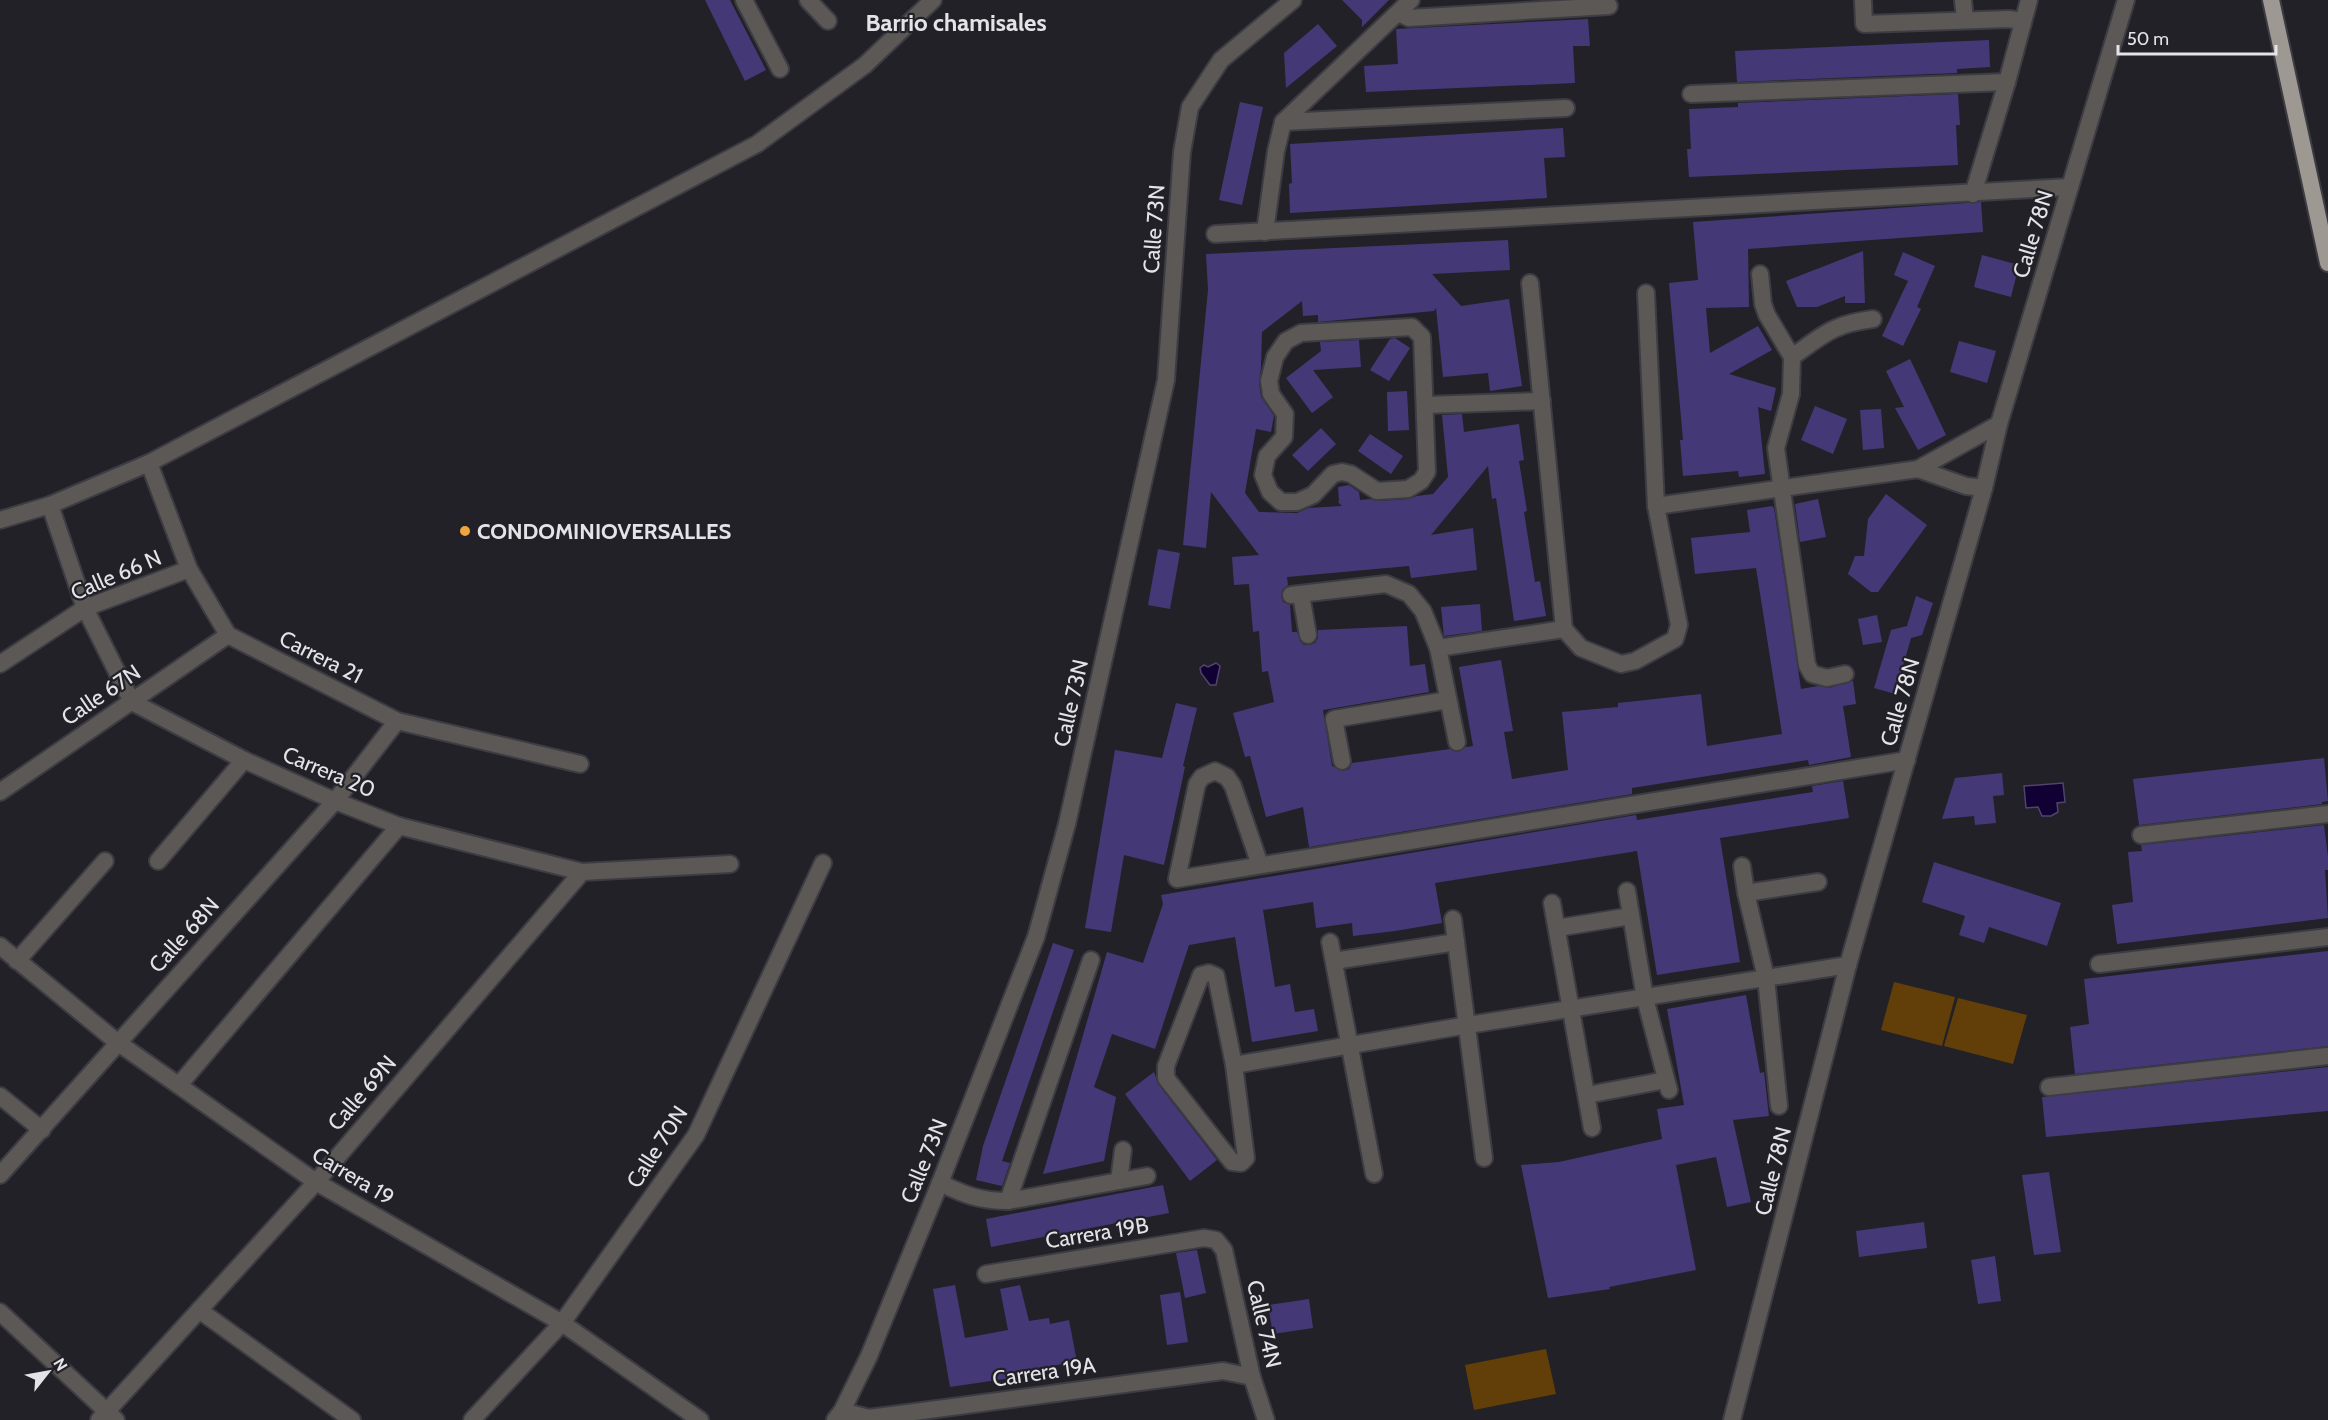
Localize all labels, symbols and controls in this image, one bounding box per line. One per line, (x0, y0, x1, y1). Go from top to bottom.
district label: Barrio chamisales (865, 8, 1047, 37)
scale bar (2118, 18, 2276, 56)
text: 50 m (2127, 28, 2169, 50)
street label: Calle 73N (1137, 184, 1171, 274)
street label: Calle 78N (2007, 187, 2059, 281)
place label: CONDOMINIOVERSALLES (477, 518, 731, 545)
marker: CONDOMINIOVERSALLES (458, 524, 472, 538)
street label: Calle 66 N (67, 544, 165, 606)
street label: Carrera 21 (275, 625, 367, 689)
street label: Calle 78N (1875, 655, 1925, 749)
street label: Calle 73N (1048, 657, 1094, 749)
street label: Calle 67N (56, 659, 146, 731)
street label: Carrera 20 (279, 740, 379, 804)
street label: Calle 68N (143, 892, 225, 978)
street label: Calle 69N (322, 1050, 402, 1136)
street label: Calle 70N (621, 1101, 693, 1193)
street label: Calle 73N (895, 1115, 953, 1207)
street label: Calle 78N (1749, 1124, 1797, 1218)
street label: Carrera 19 (307, 1141, 399, 1211)
street label: Carrera 19B (1043, 1212, 1151, 1254)
street label: Calle 74N (1241, 1278, 1287, 1370)
north arrow (18, 1342, 78, 1402)
street label: Carrera 19A (991, 1351, 1098, 1393)
text: N (49, 1355, 71, 1374)

